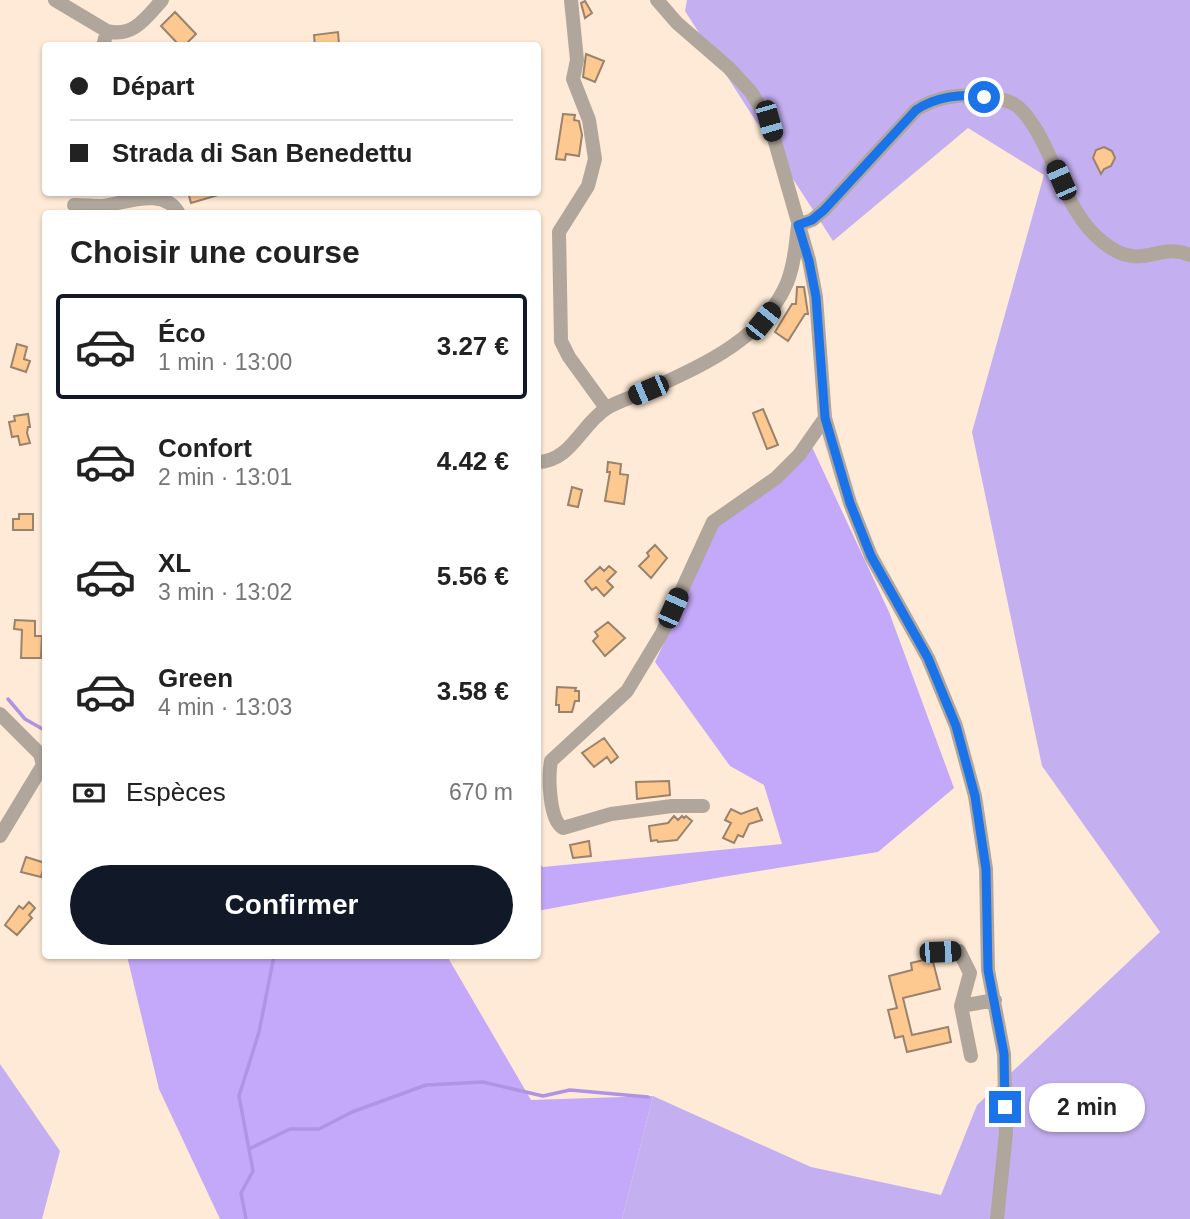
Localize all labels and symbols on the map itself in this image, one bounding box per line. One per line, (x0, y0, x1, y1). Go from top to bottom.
route start (968, 81, 1000, 113)
car (754, 98, 785, 144)
car (1043, 157, 1080, 203)
car (742, 298, 785, 344)
car (625, 372, 672, 408)
car (655, 585, 692, 631)
car (919, 941, 962, 963)
callout: 2 min (1030, 1082, 1145, 1132)
route end (989, 1091, 1021, 1123)

